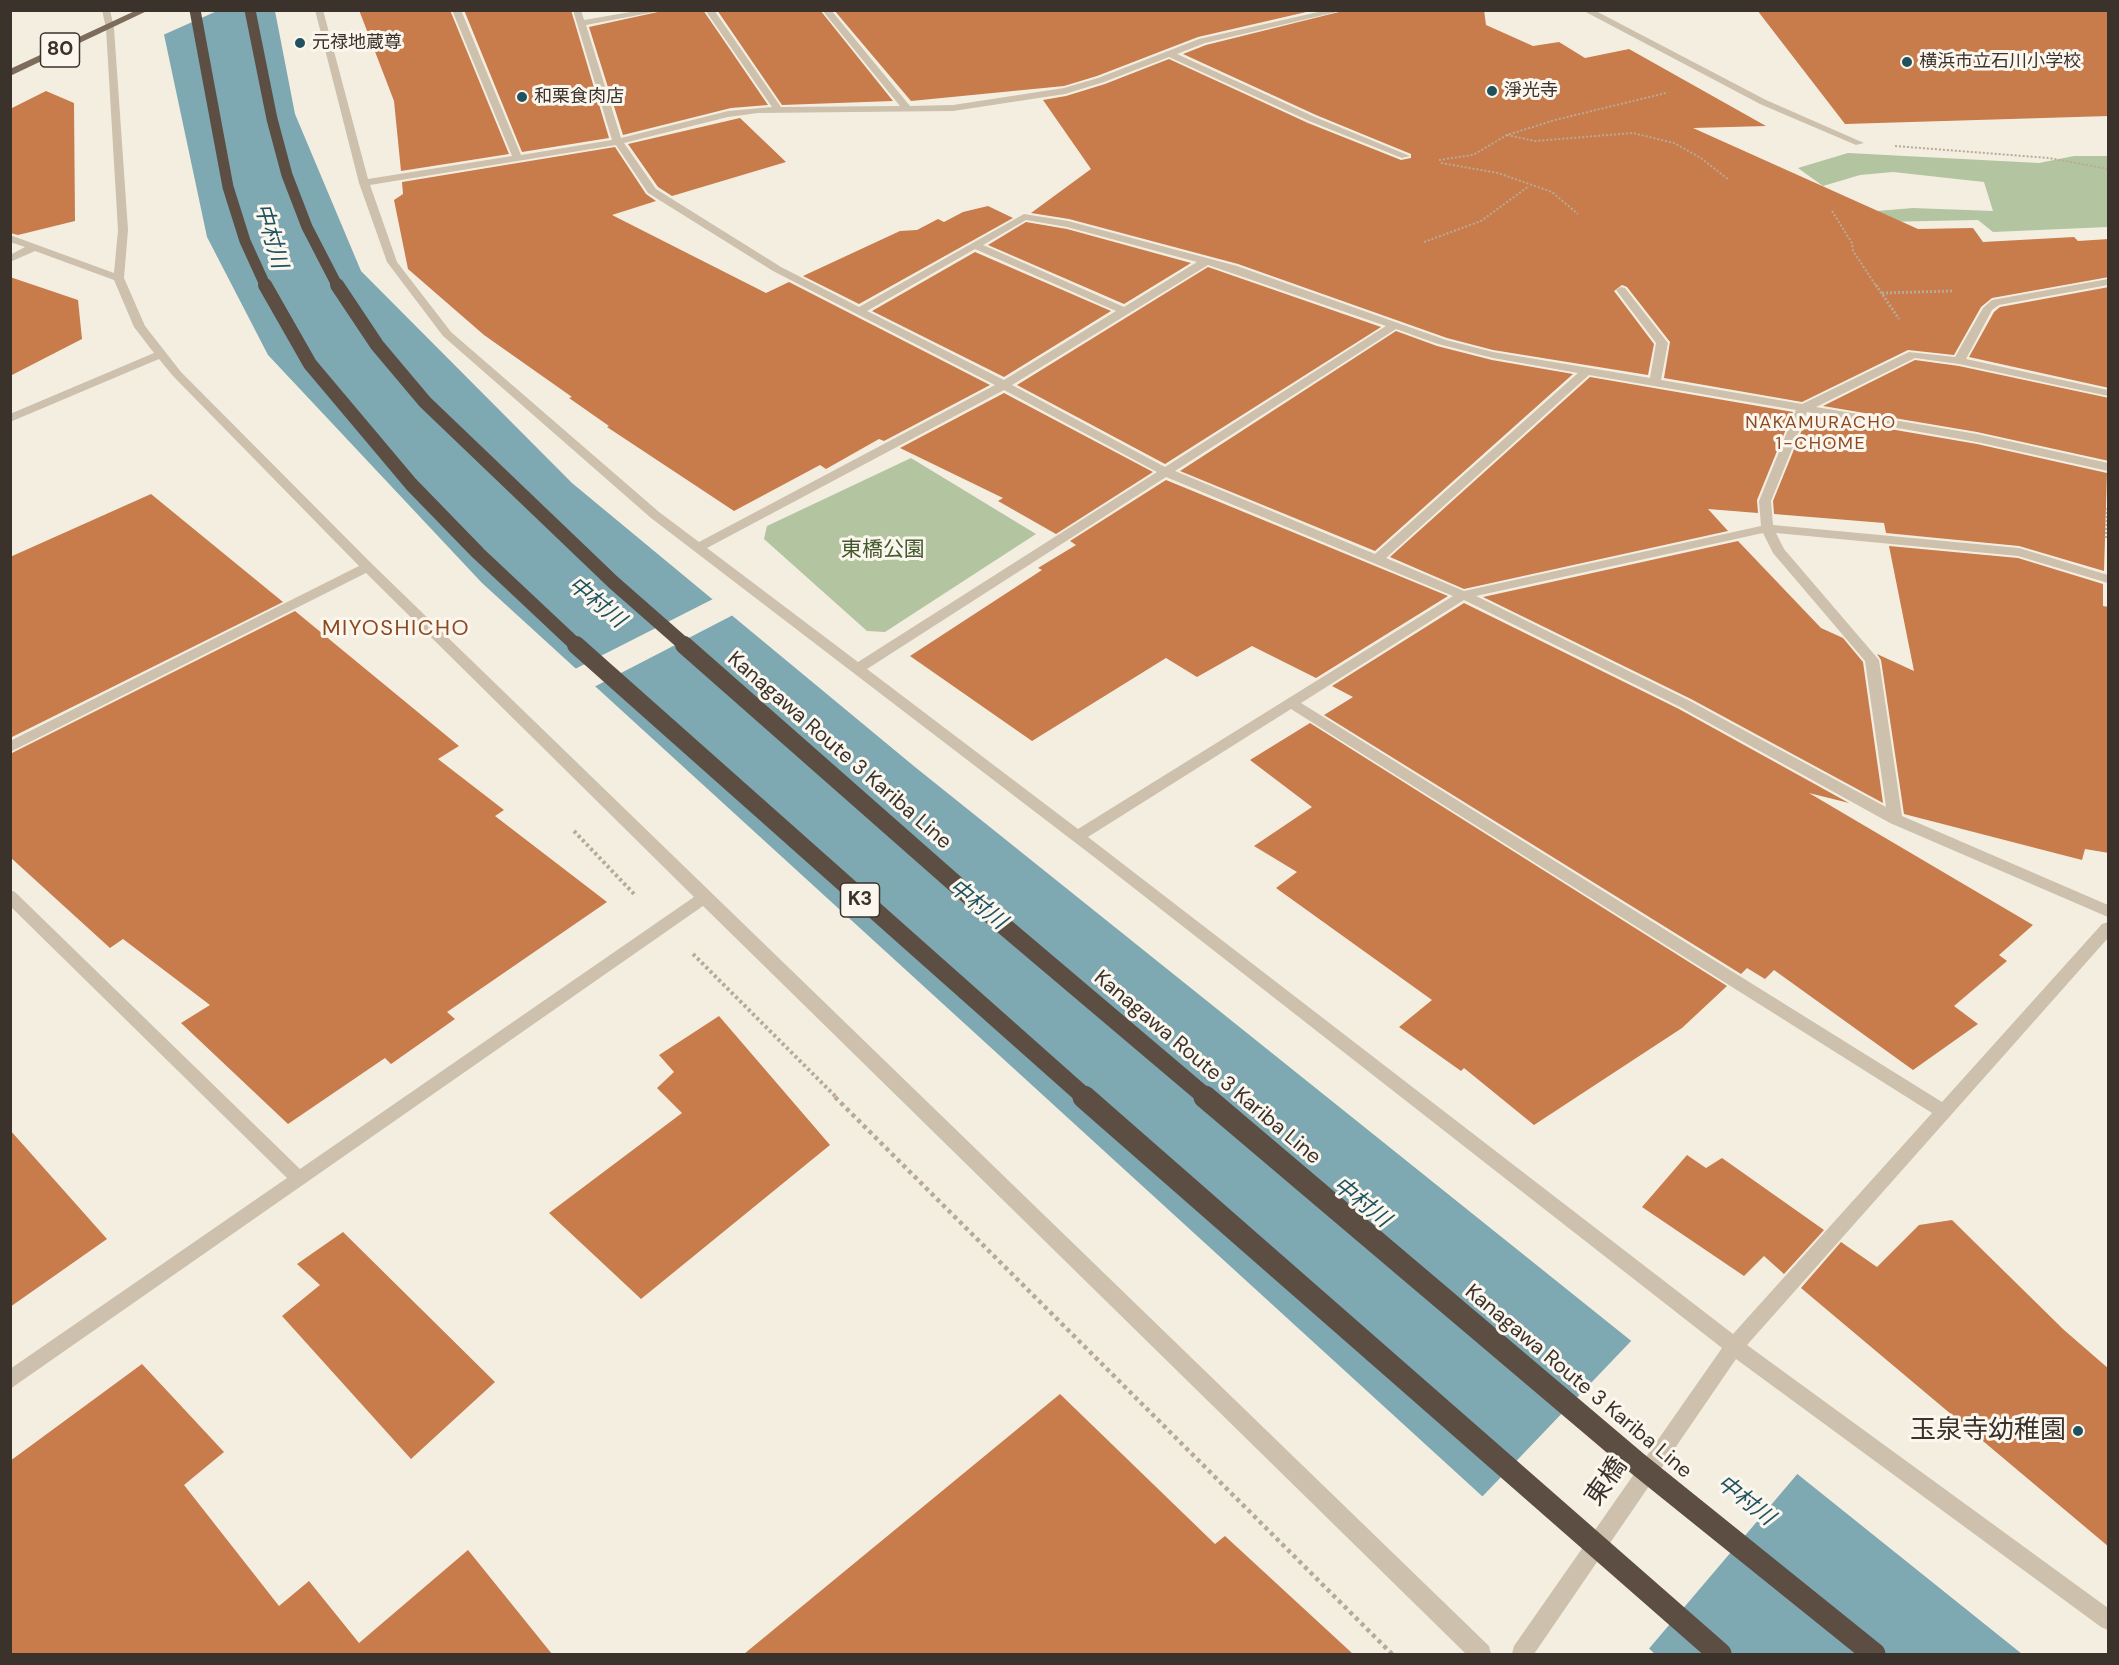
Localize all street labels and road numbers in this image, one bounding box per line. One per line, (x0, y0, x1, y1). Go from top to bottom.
road number: 80 (40, 33, 80, 67)
street label: Kanagawa Route 3 Kariba Line (722, 647, 956, 855)
road number: K3 (840, 883, 880, 917)
street label: Kanagawa Route 3 Kariba Line (1088, 966, 1326, 1170)
street label: Kanagawa Route 3 Kariba Line (1459, 1280, 1697, 1484)
street label: 東橋 (1579, 1452, 1635, 1512)

